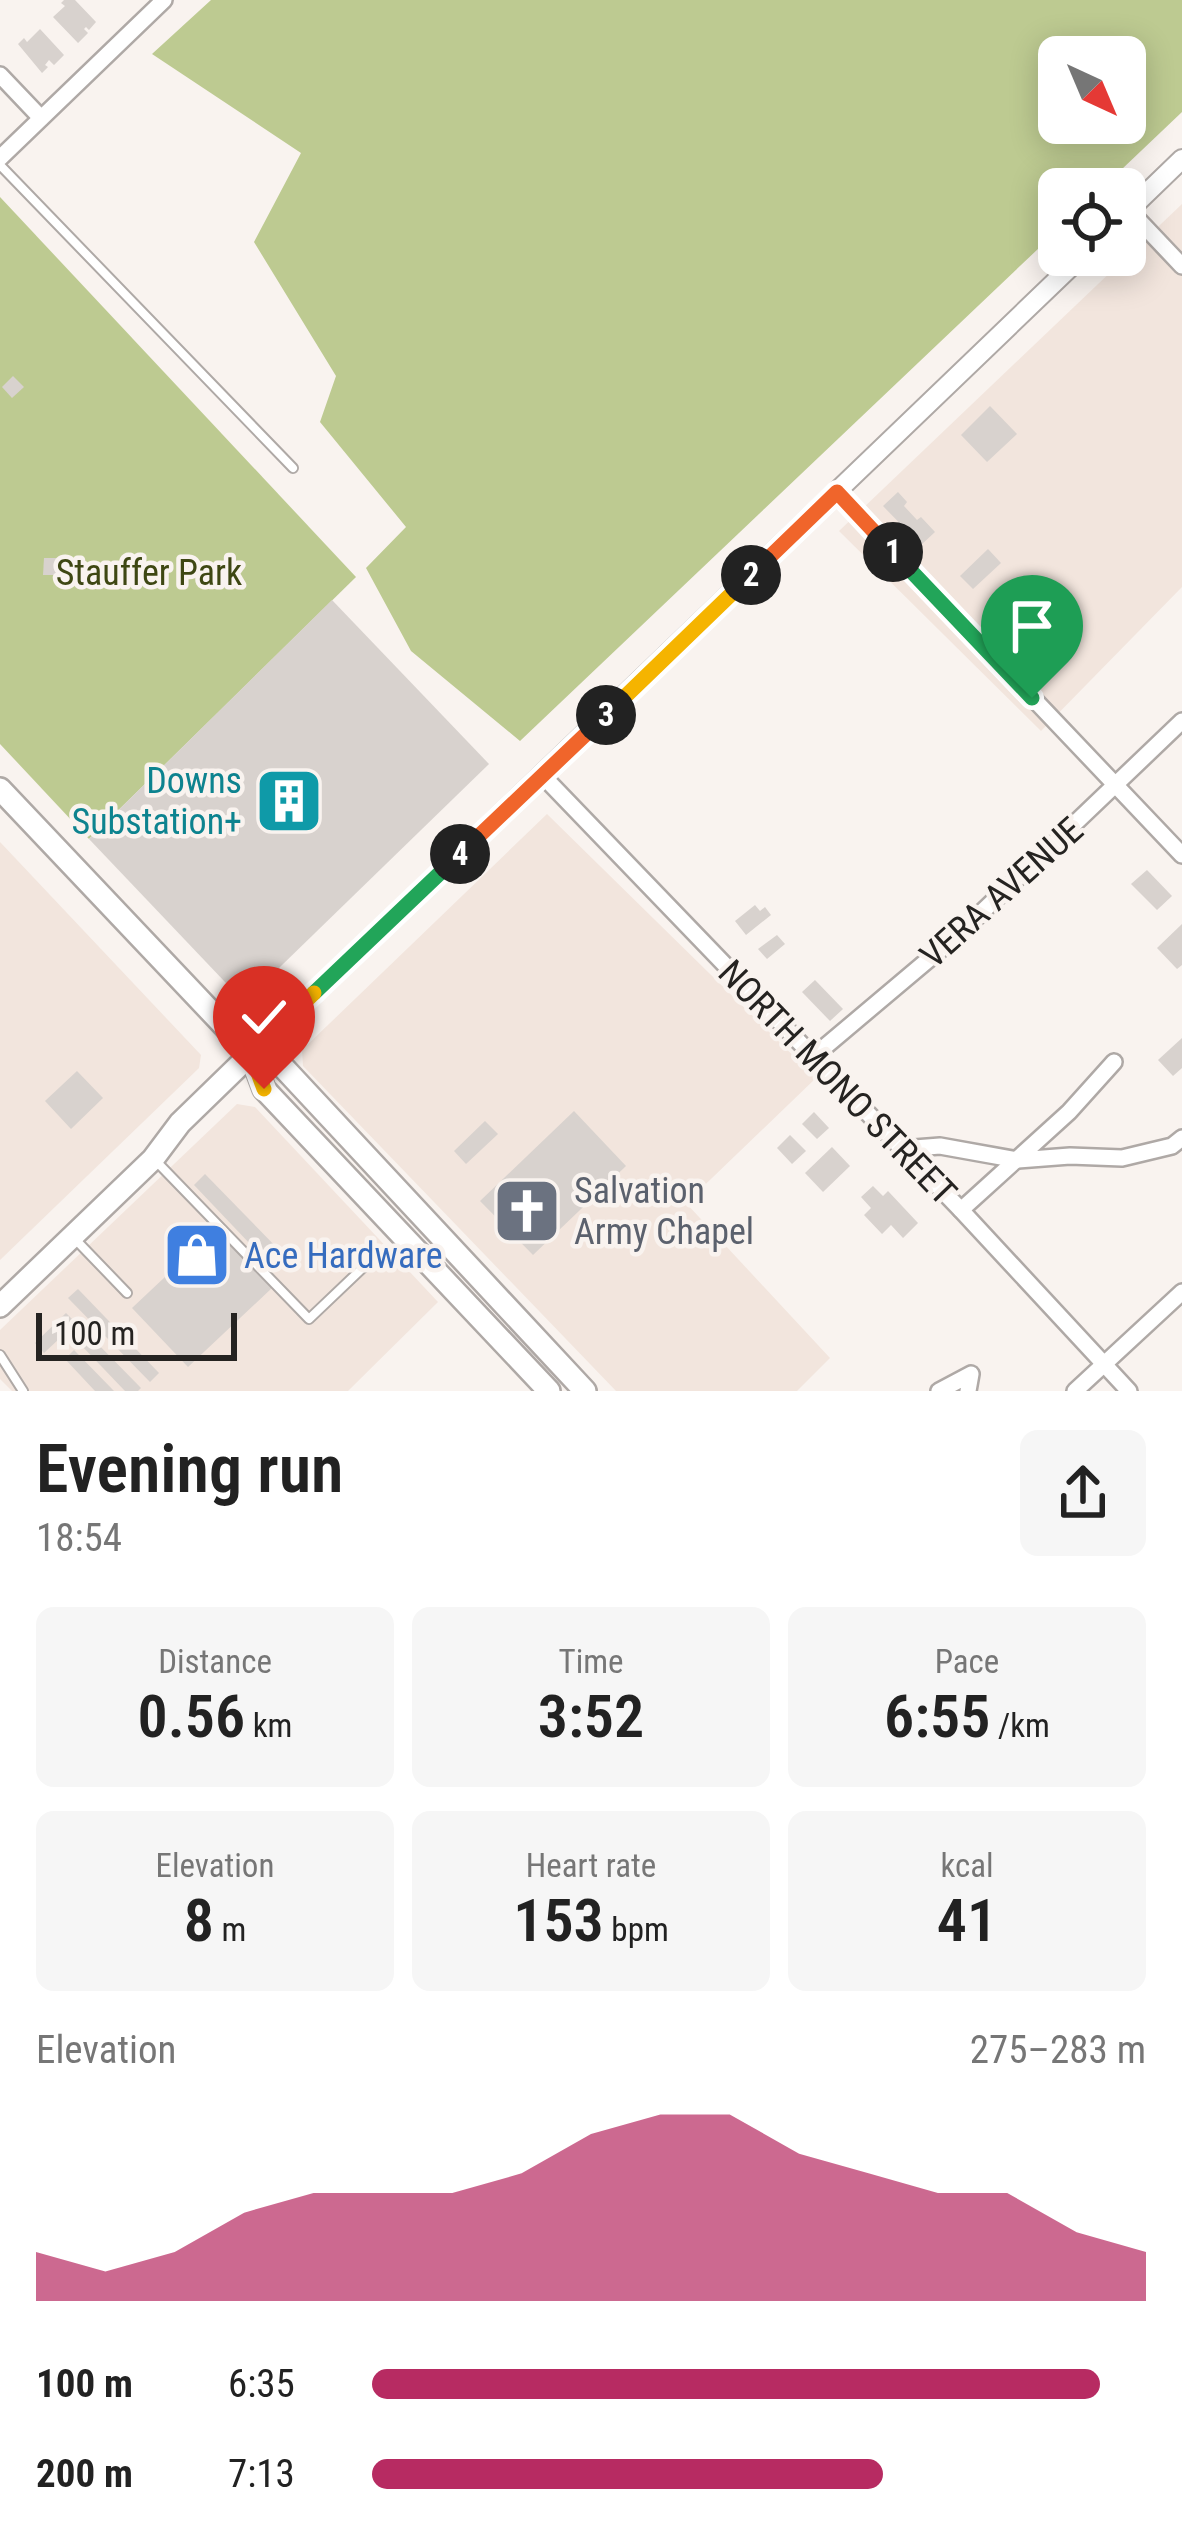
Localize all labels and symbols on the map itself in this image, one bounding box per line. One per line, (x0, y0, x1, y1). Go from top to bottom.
north arrow (1038, 36, 1146, 144)
pin: 1 (863, 522, 923, 582)
pin: 2 (721, 545, 781, 605)
park label: Stauffer Park (56, 552, 242, 594)
pin (981, 575, 1083, 698)
pin: 3 (576, 685, 636, 745)
place label: Downs Substation+ (72, 760, 242, 843)
building icon: Downs Substation+ (254, 766, 324, 836)
street label: VERA AVENUE (912, 809, 1091, 977)
pin: 4 (430, 824, 490, 884)
street label: NORTH MONO STREET (710, 952, 965, 1214)
pin (213, 966, 315, 1089)
place label: Salvation Army Chapel (574, 1170, 754, 1253)
church icon: Salvation Army Chapel (492, 1176, 562, 1246)
shop icon: Ace Hardware (162, 1220, 232, 1290)
place label: Ace Hardware (244, 1235, 443, 1277)
scale bar (36, 1307, 237, 1360)

